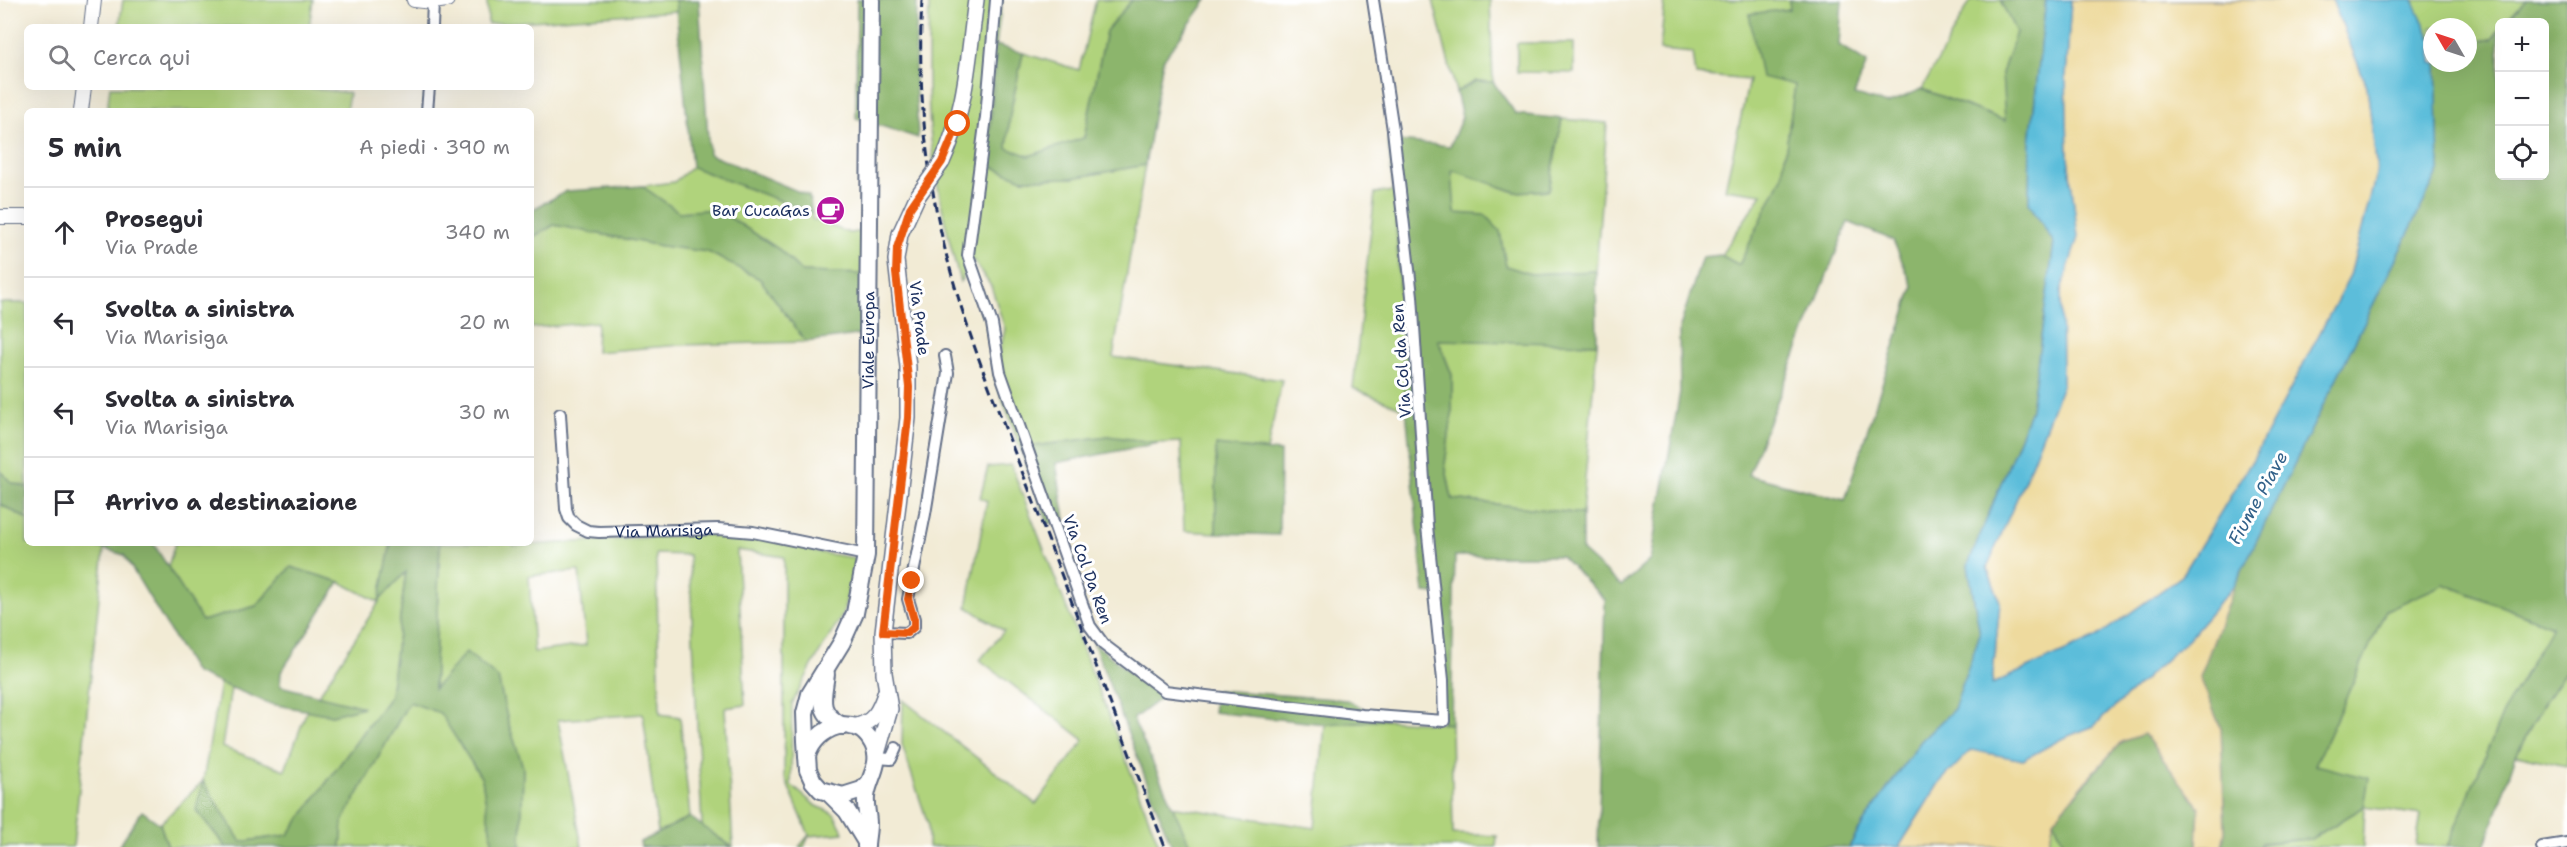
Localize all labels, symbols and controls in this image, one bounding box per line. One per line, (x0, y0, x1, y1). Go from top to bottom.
north arrow (2423, 18, 2477, 72)
map controls (2495, 18, 2549, 180)
button: + (2495, 18, 2549, 72)
search box (24, 24, 534, 90)
icon: search (45, 41, 78, 74)
text: Cerca qui (93, 43, 191, 72)
button: − (2495, 72, 2549, 126)
route start (944, 110, 970, 136)
button: locate (2495, 126, 2549, 180)
text: 5 min (48, 130, 122, 165)
text: A piedi · 390 m (359, 134, 510, 160)
cafe icon: Bar CucaGas (815, 194, 847, 226)
place label: Bar CucaGas (712, 200, 810, 221)
text: Prosegui (105, 205, 203, 234)
icon: ahead (48, 216, 81, 249)
text: 340 m (445, 219, 510, 245)
text: Via Prade (105, 234, 199, 260)
street label: Via Prade (905, 280, 934, 357)
street label: Viale Europa (857, 291, 879, 390)
text: Svolta a sinistra (105, 295, 294, 324)
street label: Via Col da Ren (1387, 303, 1416, 419)
icon: left (48, 306, 81, 339)
text: 20 m (459, 309, 510, 335)
text: Via Marisiga (105, 324, 228, 350)
text: Svolta a sinistra (105, 385, 294, 414)
icon: left (48, 396, 81, 429)
text: 30 m (458, 399, 510, 425)
text: Via Marisiga (105, 414, 228, 440)
water label: Fiume Piave (2223, 447, 2293, 549)
icon: arrive (48, 486, 81, 519)
text: Arrivo a destinazione (105, 488, 357, 517)
street label: Via Col Da Ren (1058, 512, 1117, 627)
street label: Via Marisiga (614, 519, 713, 543)
route end (898, 567, 924, 593)

